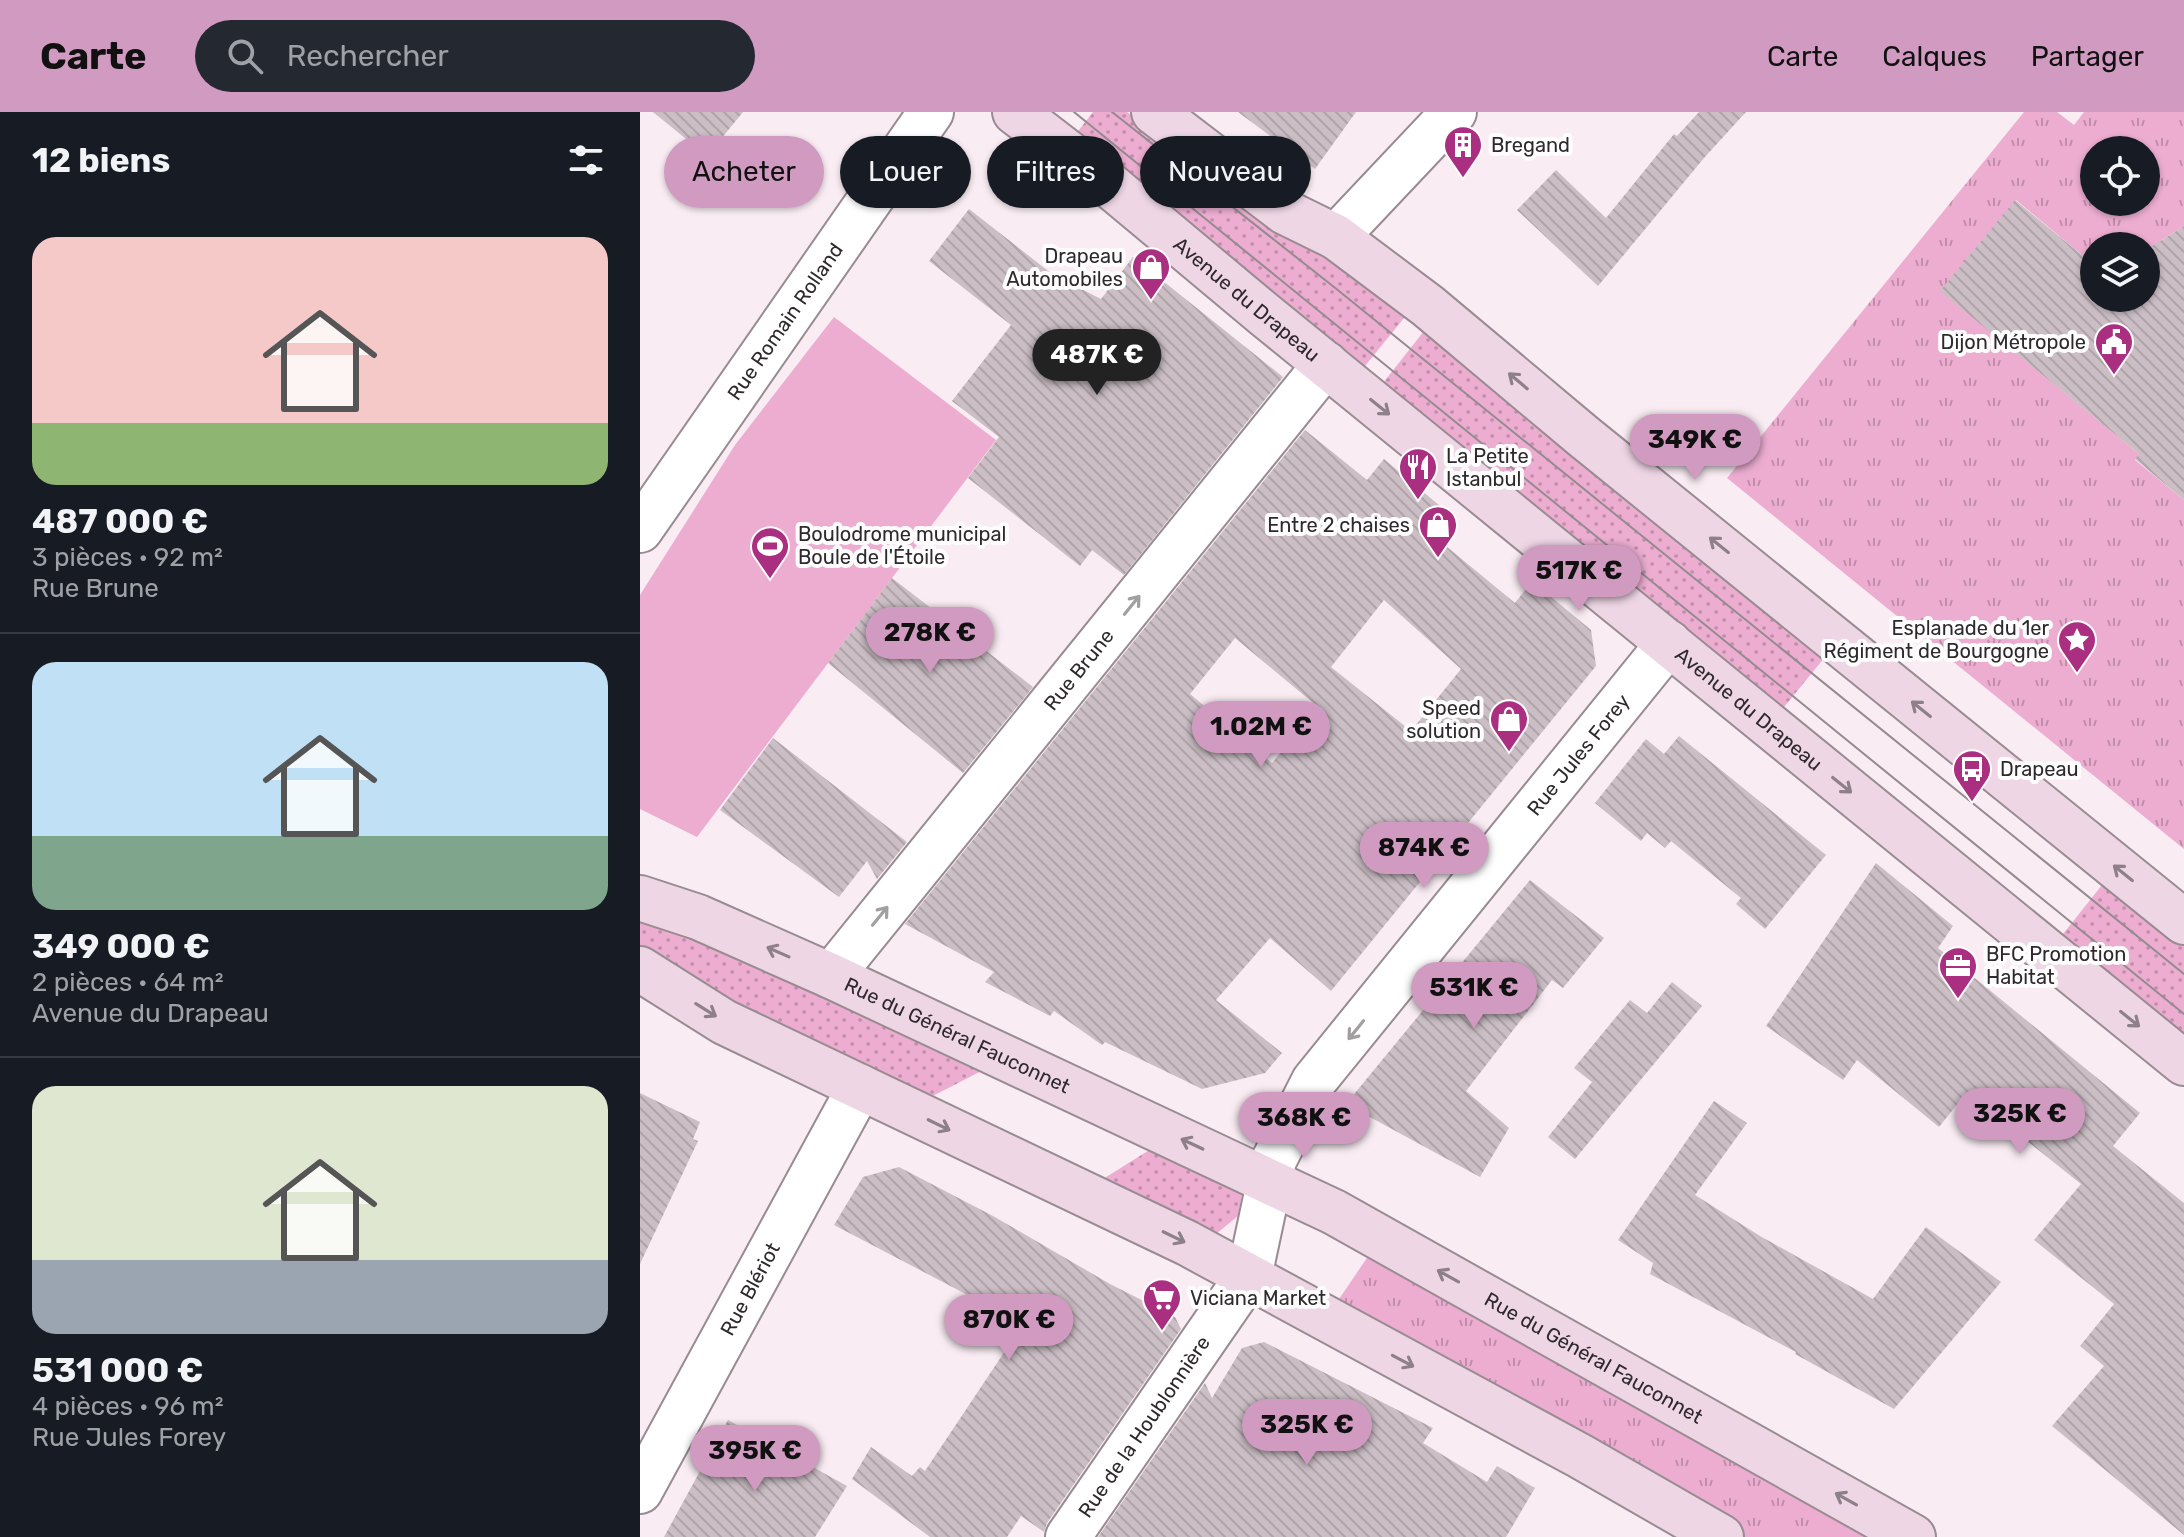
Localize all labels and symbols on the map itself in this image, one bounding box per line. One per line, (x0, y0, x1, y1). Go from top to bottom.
building icon: Bregand (1442, 124, 1484, 179)
place label: Bregand (1491, 133, 1570, 157)
street label: Avenue du Drapeau (1169, 232, 1325, 367)
street label: Rue Romain Rolland (722, 238, 848, 405)
place label: Drapeau Automobiles (1006, 244, 1123, 291)
shop icon: Drapeau Automobiles (1130, 246, 1172, 301)
public building icon: Dijon Métropole (2093, 321, 2135, 376)
pin: 487K € (1032, 329, 1162, 397)
place label: Dijon Métropole (1941, 330, 2086, 354)
one-way arrow (1508, 372, 1528, 390)
one-way arrow (1370, 398, 1390, 416)
pin: 349K € (1630, 414, 1760, 482)
place label: La Petite Istanbul (1446, 444, 1529, 491)
restaurant icon: La Petite Istanbul (1397, 446, 1439, 501)
shop icon: Entre 2 chaises (1417, 504, 1459, 559)
place label: Entre 2 chaises (1267, 513, 1410, 537)
place label: Boulodrome municipal Boule de l'Étoile (798, 522, 1006, 569)
sports icon: Boulodrome municipal Boule de l'Étoile (749, 525, 791, 580)
one-way arrow (1709, 537, 1730, 554)
pin: 517K € (1514, 545, 1644, 613)
one-way arrow (1123, 595, 1141, 616)
pin: 278K € (865, 607, 995, 675)
place label: Esplanade du 1er Régiment de Bourgogne (1823, 616, 2049, 663)
place icon: Esplanade du 1er Régiment de Bourgogne (2056, 619, 2098, 674)
street label: Rue Brune (1039, 624, 1119, 715)
street label: Avenue du Drapeau (1671, 642, 1827, 776)
street label: Rue Jules Forey (1522, 689, 1635, 820)
place label: Speed solution (1406, 696, 1481, 743)
shop icon: Speed solution (1488, 698, 1530, 753)
one-way arrow (1912, 700, 1932, 718)
pin: 1.02M € (1187, 701, 1335, 769)
bus stop icon: Drapeau (1951, 748, 1993, 803)
place label: Drapeau (2000, 757, 2078, 781)
one-way arrow (1831, 776, 1852, 793)
pin: 874K € (1359, 822, 1489, 890)
one-way arrow (2114, 864, 2134, 882)
one-way arrow (871, 906, 889, 927)
place label: BFC Promotion Habitat (1986, 942, 2126, 989)
one-way arrow (766, 944, 791, 959)
office icon: BFC Promotion Habitat (1937, 945, 1979, 1000)
pin: 531K € (1409, 962, 1539, 1030)
street label: Rue du Général Fauconnet (841, 972, 1074, 1099)
one-way arrow (694, 1003, 717, 1019)
one-way arrow (2119, 1011, 2140, 1028)
one-way arrow (1347, 1019, 1364, 1040)
pin: 325K € (1955, 1088, 2085, 1156)
pin: 368K € (1239, 1092, 1369, 1160)
one-way arrow (927, 1118, 951, 1133)
one-way arrow (1180, 1136, 1204, 1151)
one-way arrow (1162, 1230, 1186, 1245)
street label: Rue Blériot (715, 1238, 785, 1340)
one-way arrow (1436, 1268, 1460, 1283)
supermarket icon: Viciana Market (1141, 1277, 1183, 1332)
place label: Viciana Market (1190, 1286, 1326, 1310)
street label: Rue du Général Fauconnet (1480, 1287, 1707, 1429)
pin: 870K € (944, 1294, 1074, 1362)
street label: Rue de la Houblonnière (1073, 1331, 1215, 1522)
one-way arrow (1390, 1353, 1414, 1369)
pin: 325K € (1242, 1399, 1372, 1467)
pin: 395K € (690, 1425, 820, 1493)
one-way arrow (1834, 1490, 1858, 1506)

